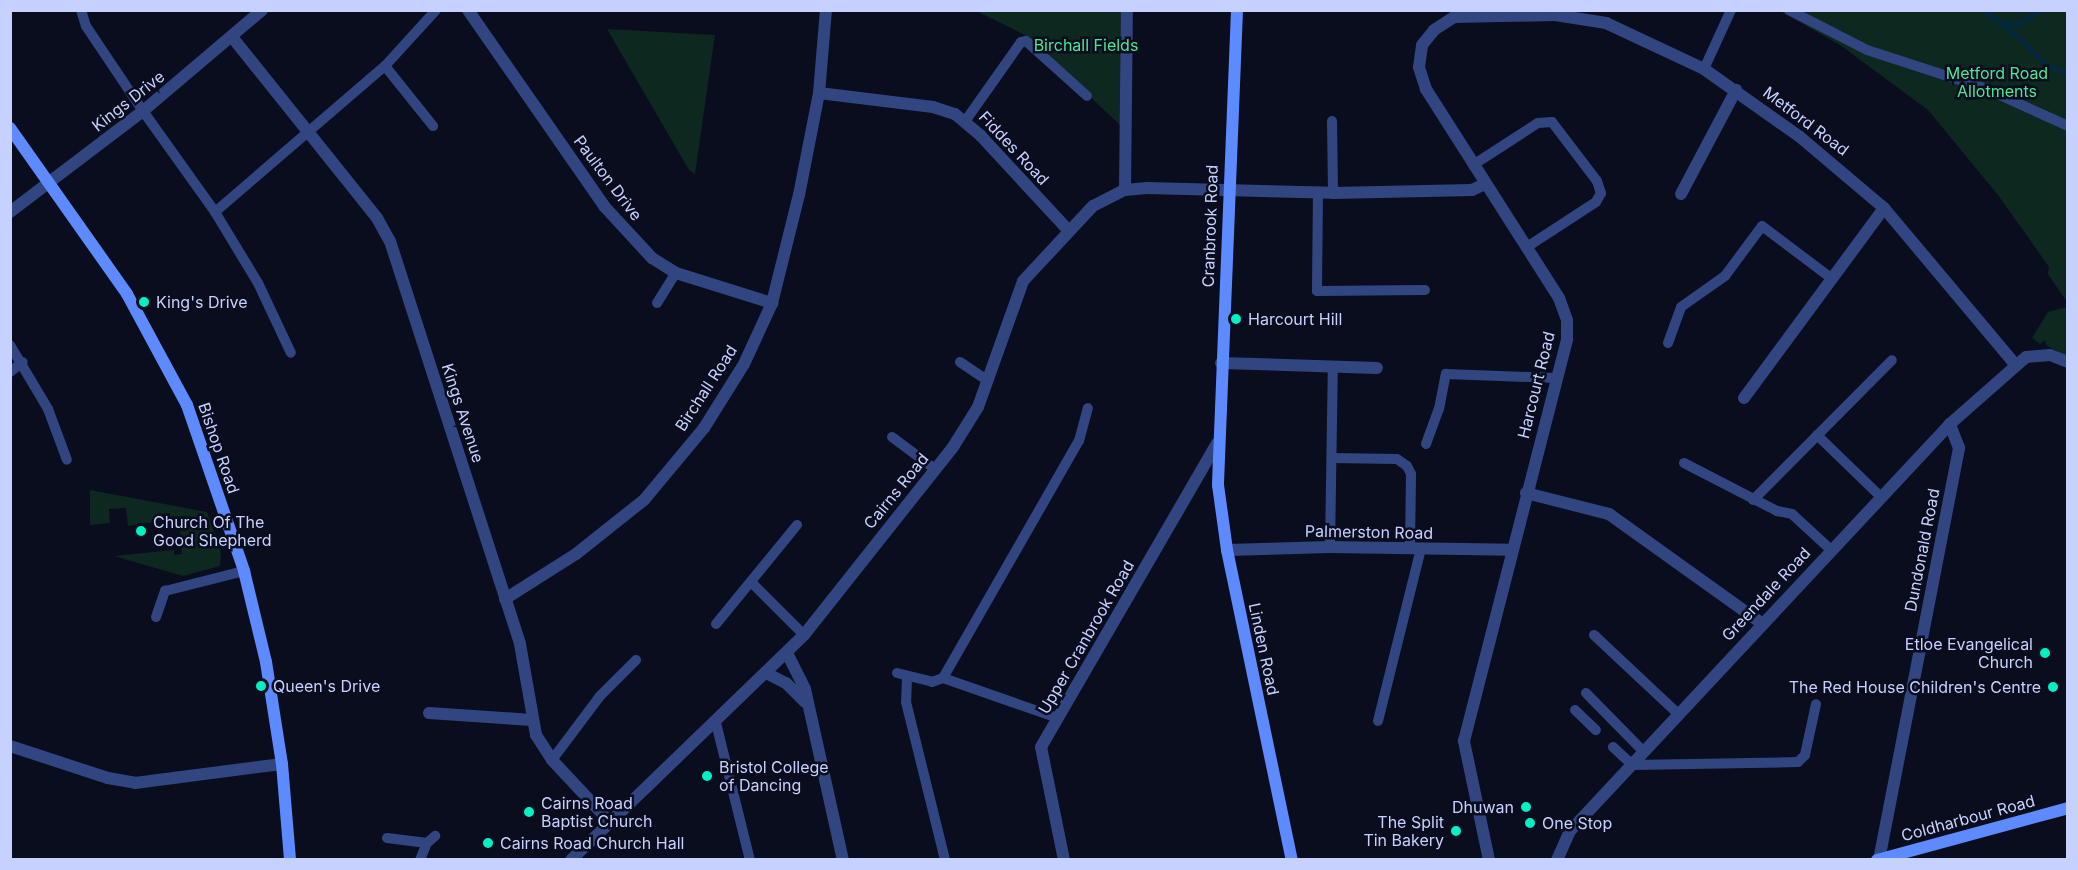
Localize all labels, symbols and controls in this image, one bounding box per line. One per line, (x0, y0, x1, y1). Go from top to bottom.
park label: Birchall Fields (1034, 35, 1138, 55)
park label: Metford Road Allotments (1946, 63, 2048, 101)
street label: Kings Drive (88, 67, 168, 135)
street label: Metford Road (1759, 83, 1853, 159)
street label: Fiddes Road (975, 107, 1053, 189)
street label: Paulton Drive (570, 132, 646, 224)
street label: Cranbrook Road (1198, 164, 1222, 288)
place label: King's Drive (156, 292, 248, 312)
marker: King's Drive (137, 295, 151, 309)
place label: Harcourt Hill (1248, 309, 1342, 329)
marker: Harcourt Hill (1229, 312, 1243, 326)
street label: Harcourt Road (1513, 330, 1559, 440)
street label: Birchall Road (671, 341, 741, 435)
street label: Kings Avenue (438, 361, 488, 465)
street label: Bishop Road (195, 400, 243, 496)
street label: Cairns Road (860, 449, 932, 533)
street label: Dundonald Road (1901, 487, 1943, 613)
place label: Church Of The Good Shepherd (153, 512, 272, 550)
street label: Palmerston Road (1305, 521, 1433, 543)
marker: Church Of The Good Shepherd (134, 524, 148, 538)
street label: Greendale Road (1718, 543, 1814, 645)
street label: Upper Cranbrook Road (1034, 557, 1138, 717)
street label: Linden Road (1245, 601, 1283, 697)
place label: Etloe Evangelical Church (1905, 634, 2033, 672)
marker: Etloe Evangelical Church (2038, 646, 2052, 660)
place label: Queen's Drive (273, 676, 380, 696)
place label: The Red House Children's Centre (1789, 677, 2041, 697)
marker: Queen's Drive (254, 679, 268, 693)
marker: The Red House Children's Centre (2046, 680, 2060, 694)
place label: Bristol College of Dancing (719, 757, 829, 795)
marker: Bristol College of Dancing (700, 769, 714, 783)
street label: Coldharbour Road (1899, 791, 2037, 845)
place label: Cairns Road Baptist Church (541, 793, 653, 831)
place label: Dhuwan (1452, 797, 1514, 817)
marker: Dhuwan (1519, 800, 1533, 814)
marker: Cairns Road Baptist Church (522, 805, 536, 819)
place label: The Split Tin Bakery (1363, 812, 1444, 850)
place label: One Stop (1542, 813, 1612, 833)
marker: One Stop (1523, 816, 1537, 830)
marker: The Split Tin Bakery (1449, 824, 1463, 838)
place label: Cairns Road Church Hall (500, 833, 684, 853)
marker: Cairns Road Church Hall (481, 836, 495, 850)

